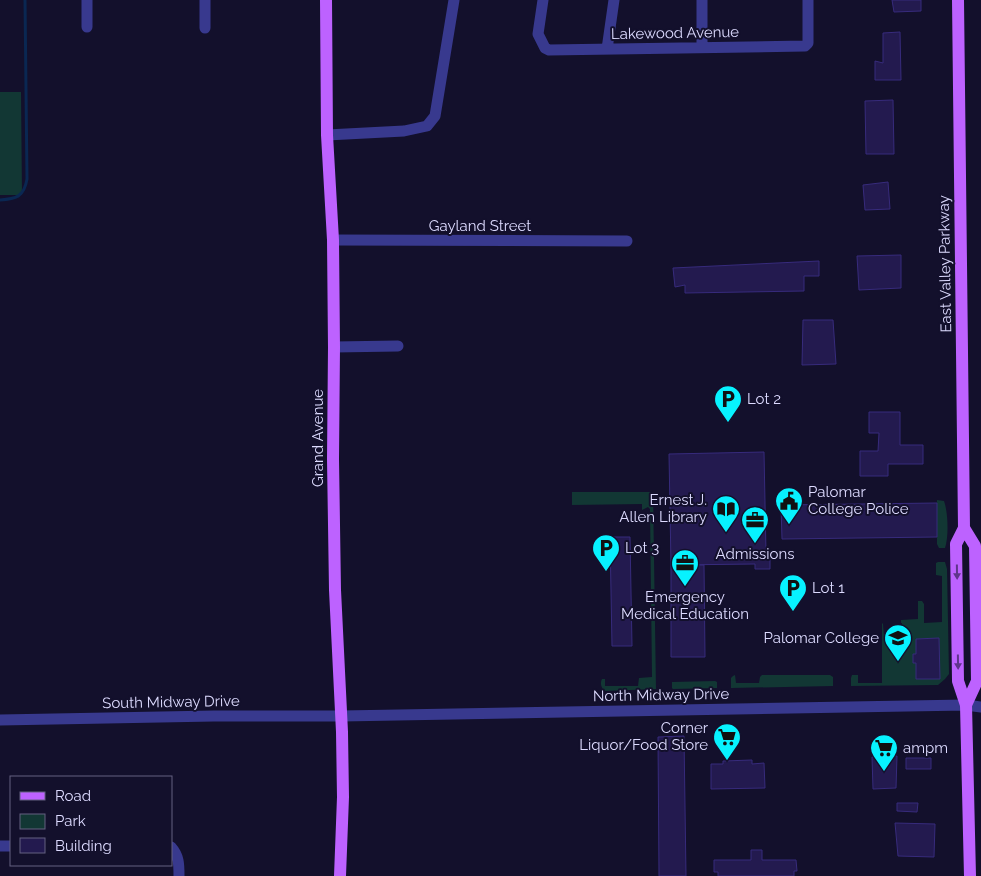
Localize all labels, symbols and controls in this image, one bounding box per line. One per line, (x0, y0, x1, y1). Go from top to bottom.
street label: Lakewood Avenue (611, 23, 739, 43)
street label: East Valley Parkway (935, 195, 955, 333)
street label: Gayland Street (429, 217, 531, 235)
parking icon: Lot 2 (713, 384, 743, 423)
street label: Grand Avenue (309, 389, 327, 487)
place label: Lot 2 (747, 390, 781, 408)
place label: Palomar College Police (808, 483, 909, 518)
public building icon: Palomar College Police (774, 486, 804, 525)
place label: Ernest J. Allen Library (619, 491, 707, 526)
library icon: Ernest J. Allen Library (711, 494, 741, 533)
office icon: Admissions (740, 505, 770, 544)
parking icon: Lot 3 (591, 533, 621, 572)
place label: Lot 3 (625, 539, 659, 557)
place label: Admissions (716, 545, 794, 563)
office icon: Emergency Medical Education (670, 548, 700, 587)
one-way arrow (953, 564, 961, 580)
parking icon: Lot 1 (778, 573, 808, 612)
place label: Lot 1 (812, 579, 845, 597)
place label: Emergency Medical Education (621, 588, 749, 623)
school or university icon: Palomar College (883, 623, 913, 662)
place label: Palomar College (764, 629, 879, 647)
one-way arrow (954, 654, 962, 670)
street label: North Midway Drive (593, 685, 729, 705)
street label: South Midway Drive (102, 692, 240, 712)
place label: Corner Liquor/Food Store (579, 719, 709, 754)
supermarket icon: Corner Liquor/Food Store (712, 722, 742, 761)
supermarket icon: ampm (869, 733, 899, 772)
place label: ampm (903, 739, 948, 757)
legend (10, 776, 172, 866)
text: Road (55, 787, 91, 805)
text: Park (55, 812, 86, 830)
text: Building (55, 837, 112, 855)

